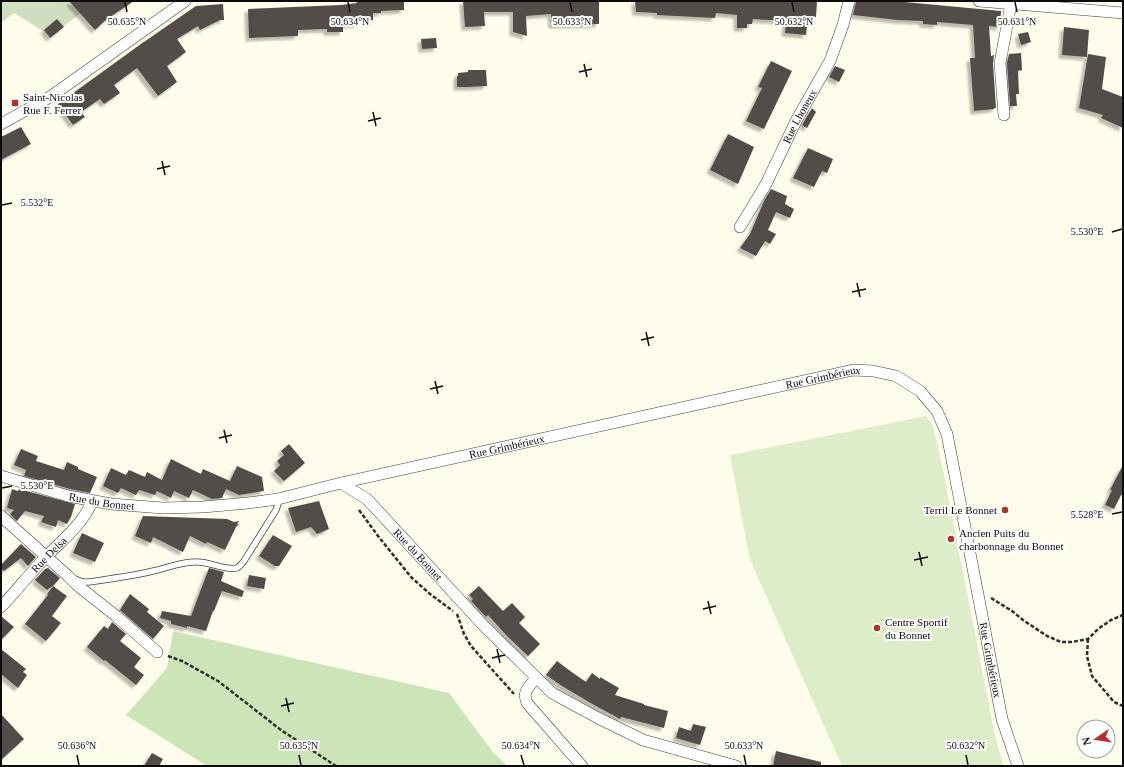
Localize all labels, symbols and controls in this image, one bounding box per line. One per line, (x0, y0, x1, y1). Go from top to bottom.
text: 50.635°N (108, 16, 146, 27)
text: 50.634°N (331, 16, 369, 27)
text: 50.633°N (553, 16, 591, 27)
text: 50.632°N (775, 16, 813, 27)
text: 50.631°N (998, 16, 1036, 27)
street label: Rue Lhoneux (780, 86, 819, 145)
place label: Saint-Nicolas Rue F. Ferrer (23, 91, 83, 116)
marker: Saint-Nicolas Rue F. Ferrer (10, 98, 20, 108)
text: 5.532°E (21, 197, 53, 208)
text: 5.530°E (1071, 226, 1103, 237)
street label: Rue Grimbérieux (784, 364, 862, 391)
street label: Rue Grimbérieux (468, 432, 546, 461)
text: 5.530°E (21, 480, 53, 491)
street label: Rue du Bonnet (68, 490, 135, 512)
place label: Terril Le Bonnet (924, 504, 997, 516)
marker: Terril Le Bonnet (1000, 505, 1010, 515)
text: 5.528°E (1071, 509, 1103, 520)
street label: Rue du Bonnet (391, 526, 445, 583)
place label: Ancien Puits du charbonnage du Bonnet (959, 527, 1063, 552)
street label: Rue Delsa (29, 534, 69, 575)
marker: Ancien Puits du charbonnage du Bonnet (946, 534, 956, 544)
place label: Centre Sportif du Bonnet (885, 616, 948, 641)
street label: Rue Grimbérieux (977, 621, 1004, 699)
marker: Centre Sportif du Bonnet (872, 623, 882, 633)
north arrow (1076, 719, 1116, 759)
text: N (1080, 736, 1093, 746)
text: 50.636°N (58, 740, 96, 751)
text: 50.635°N (280, 740, 318, 751)
text: 50.634°N (502, 740, 540, 751)
text: 50.633°N (725, 740, 763, 751)
text: 50.632°N (947, 740, 985, 751)

